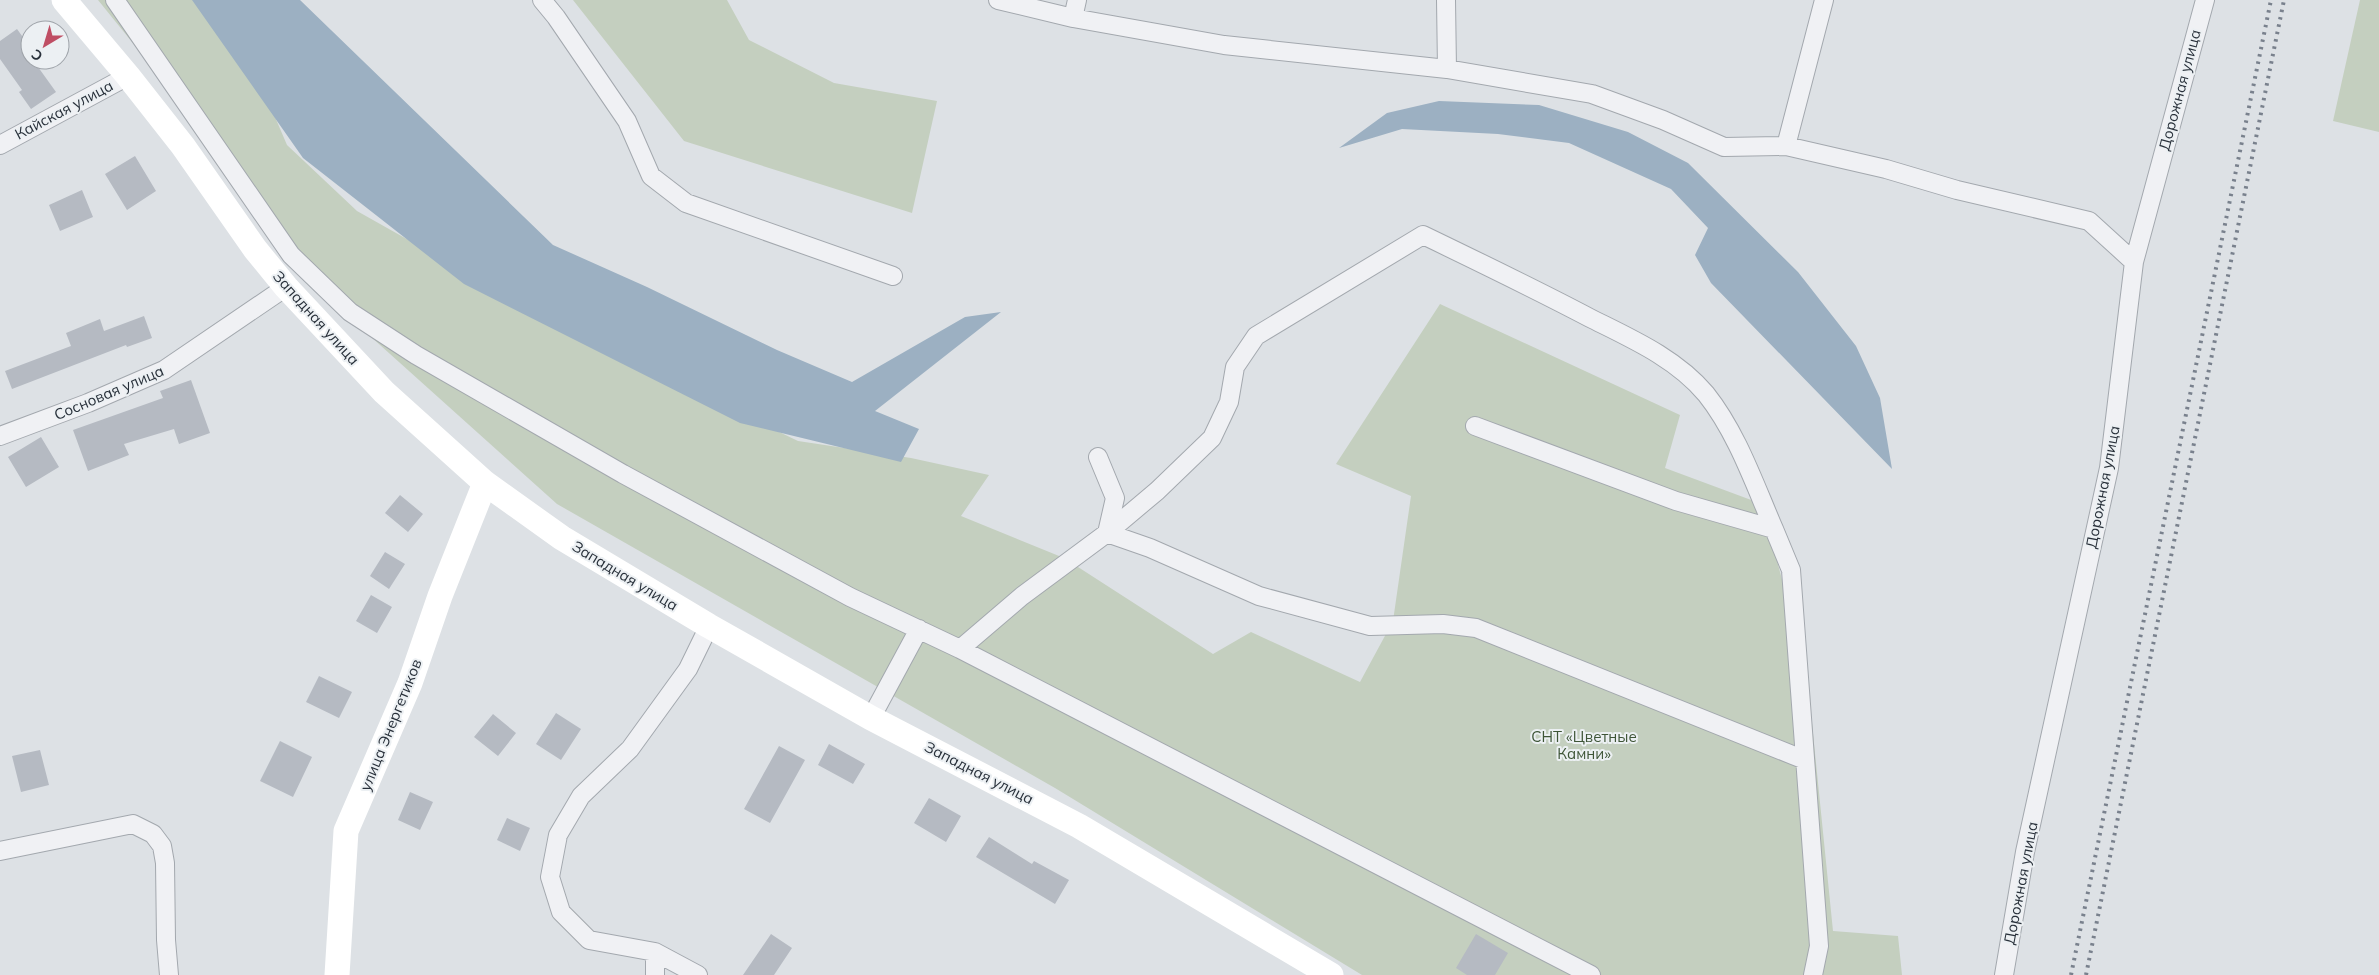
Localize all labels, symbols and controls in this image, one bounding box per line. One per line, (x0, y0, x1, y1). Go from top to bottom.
north arrow (20, 20, 70, 70)
street label: Дорожная улица (2154, 27, 2205, 153)
text: С (28, 45, 46, 65)
street label: Кайская улица (11, 76, 116, 143)
street label: Западная улица (269, 267, 364, 369)
street label: Сосновая улица (51, 361, 167, 424)
street label: Дорожная улица (2081, 424, 2124, 550)
street label: Западная улица (569, 536, 682, 615)
street label: улица Энергетиков (355, 656, 426, 793)
park label: СНТ «Цветные Камни» (1531, 727, 1637, 763)
street label: Западная улица (921, 737, 1037, 808)
street label: Дорожная улица (1999, 820, 2042, 946)

